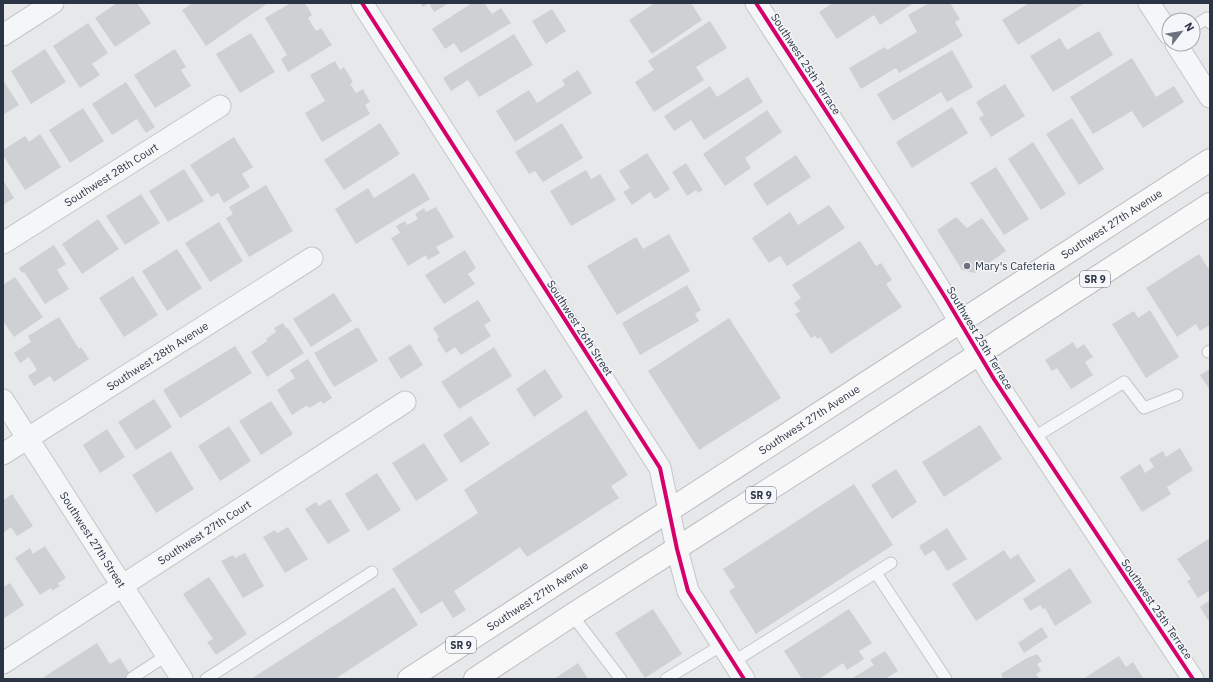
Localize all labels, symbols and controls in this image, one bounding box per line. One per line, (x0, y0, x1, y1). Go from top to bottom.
street label: Southwest 25th Terrace (768, 11, 844, 117)
north arrow (1161, 12, 1201, 52)
text: N (1182, 20, 1198, 34)
street label: Southwest 28th Court (62, 140, 161, 209)
street label: Southwest 27th Avenue (1058, 186, 1165, 262)
place label: Mary's Cafeteria (975, 259, 1055, 273)
marker: Mary's Cafeteria (962, 261, 972, 271)
road number: SR 9 (1080, 271, 1110, 287)
street label: Southwest 26th Street (544, 278, 616, 379)
street label: Southwest 25th Terrace (944, 284, 1016, 392)
street label: Southwest 28th Avenue (104, 319, 211, 393)
street label: Southwest 27th Avenue (756, 382, 863, 458)
road number: SR 9 (746, 487, 776, 503)
street label: Southwest 27th Street (57, 489, 129, 590)
street label: Southwest 27th Court (155, 497, 254, 568)
street label: Southwest 25th Terrace (1118, 556, 1196, 662)
street label: Southwest 27th Avenue (484, 558, 591, 634)
road number: SR 9 (446, 637, 476, 653)

